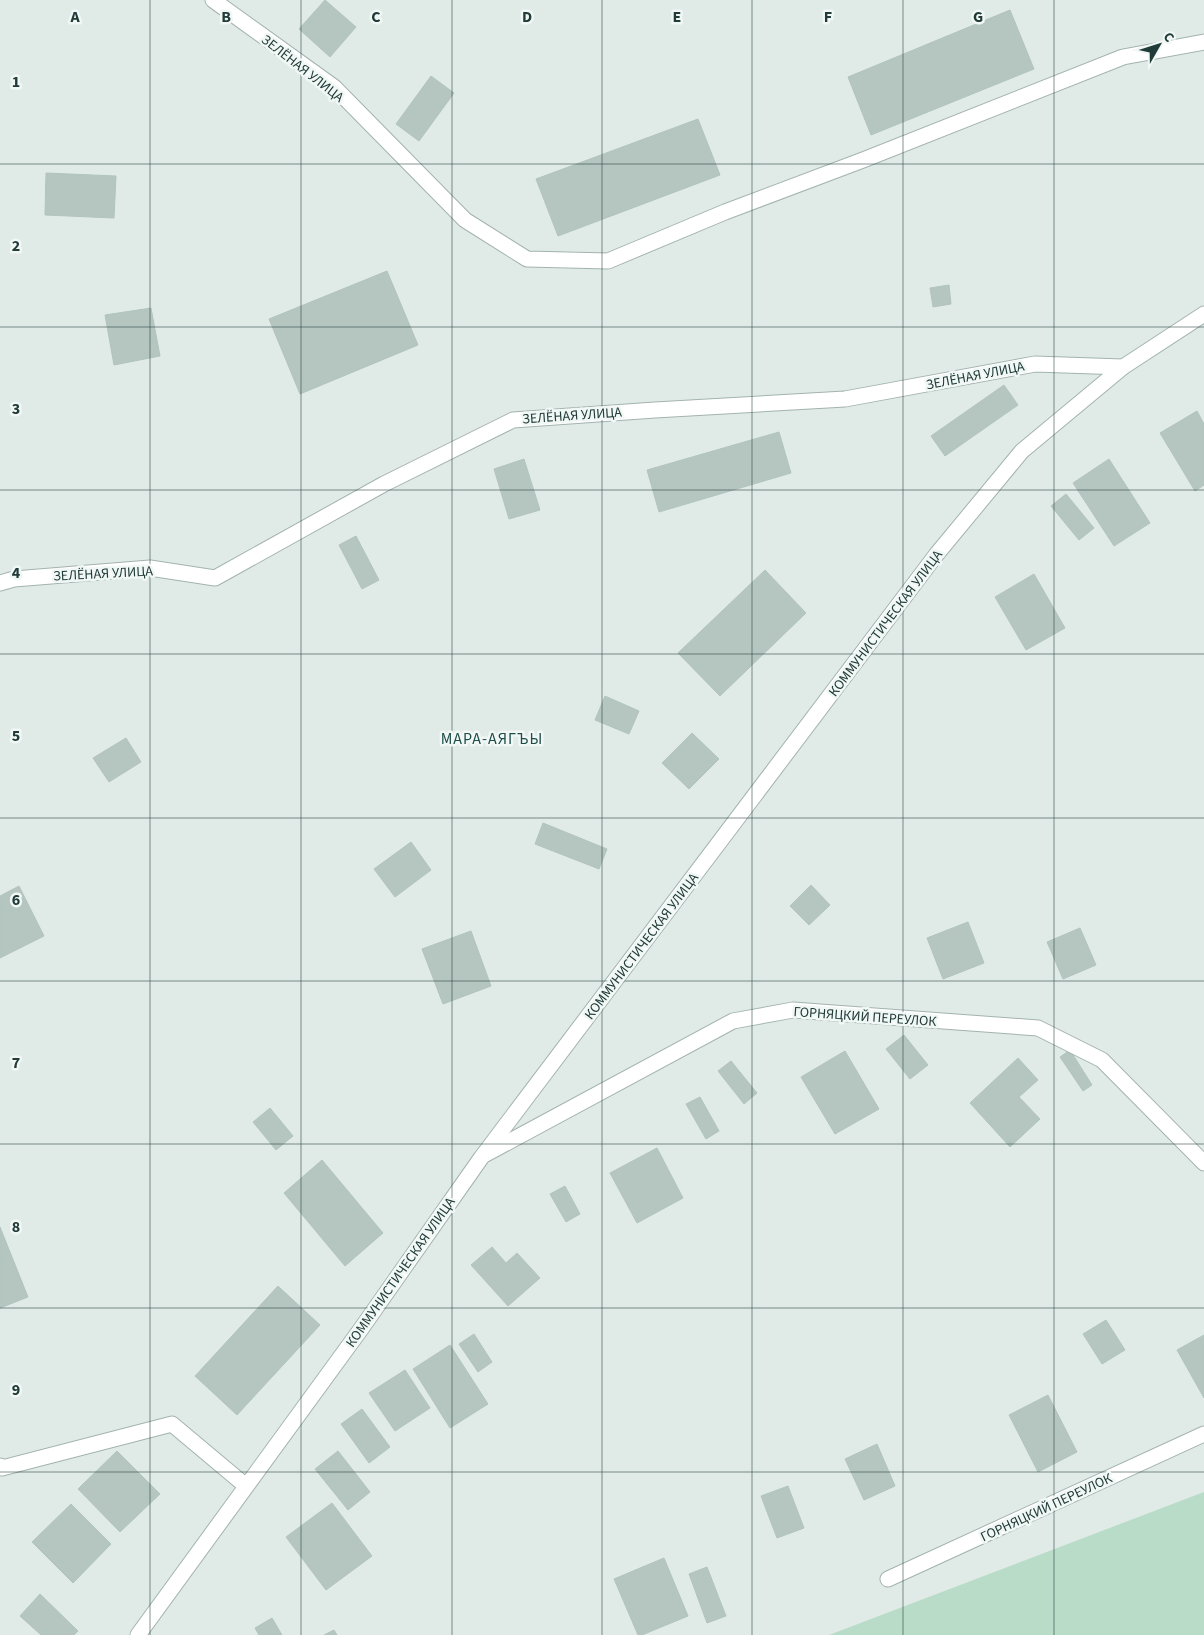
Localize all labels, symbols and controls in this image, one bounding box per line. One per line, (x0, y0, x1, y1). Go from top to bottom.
text: A (69, 6, 80, 28)
text: B (221, 6, 231, 28)
text: C (371, 6, 381, 28)
text: D (522, 6, 532, 28)
text: E (673, 6, 681, 28)
text: F (824, 6, 832, 28)
text: G (973, 6, 983, 28)
north arrow (1134, 20, 1184, 70)
text: С (1158, 28, 1179, 47)
street label: ЗЕЛЁНАЯ УЛИЦА (257, 30, 348, 108)
text: 1 (12, 71, 20, 93)
text: 2 (12, 235, 20, 257)
street label: ЗЕЛЁНАЯ УЛИЦА (924, 357, 1027, 395)
text: 3 (12, 398, 20, 420)
street label: ЗЕЛЁНАЯ УЛИЦА (522, 403, 623, 429)
street label: КОММУНИСТИЧЕСКАЯ УЛИЦА (824, 546, 948, 701)
street label: ЗЕЛЁНАЯ УЛИЦА (53, 561, 154, 587)
text: 4 (12, 562, 21, 584)
text: 5 (12, 725, 20, 747)
district label: МАРА-АЯГЪЫ (441, 728, 543, 750)
street label: КОММУНИСТИЧЕСКАЯ УЛИЦА (580, 869, 704, 1024)
text: 6 (12, 889, 20, 911)
street label: ГОРНЯЦКИЙ ПЕРЕУЛОК (793, 1002, 938, 1032)
text: 7 (12, 1052, 20, 1074)
street label: КОММУНИСТИЧЕСКАЯ УЛИЦА (341, 1193, 461, 1352)
text: 8 (12, 1216, 20, 1238)
text: 9 (12, 1379, 20, 1401)
street label: ГОРНЯЦКИЙ ПЕРЕУЛОК (977, 1468, 1116, 1547)

